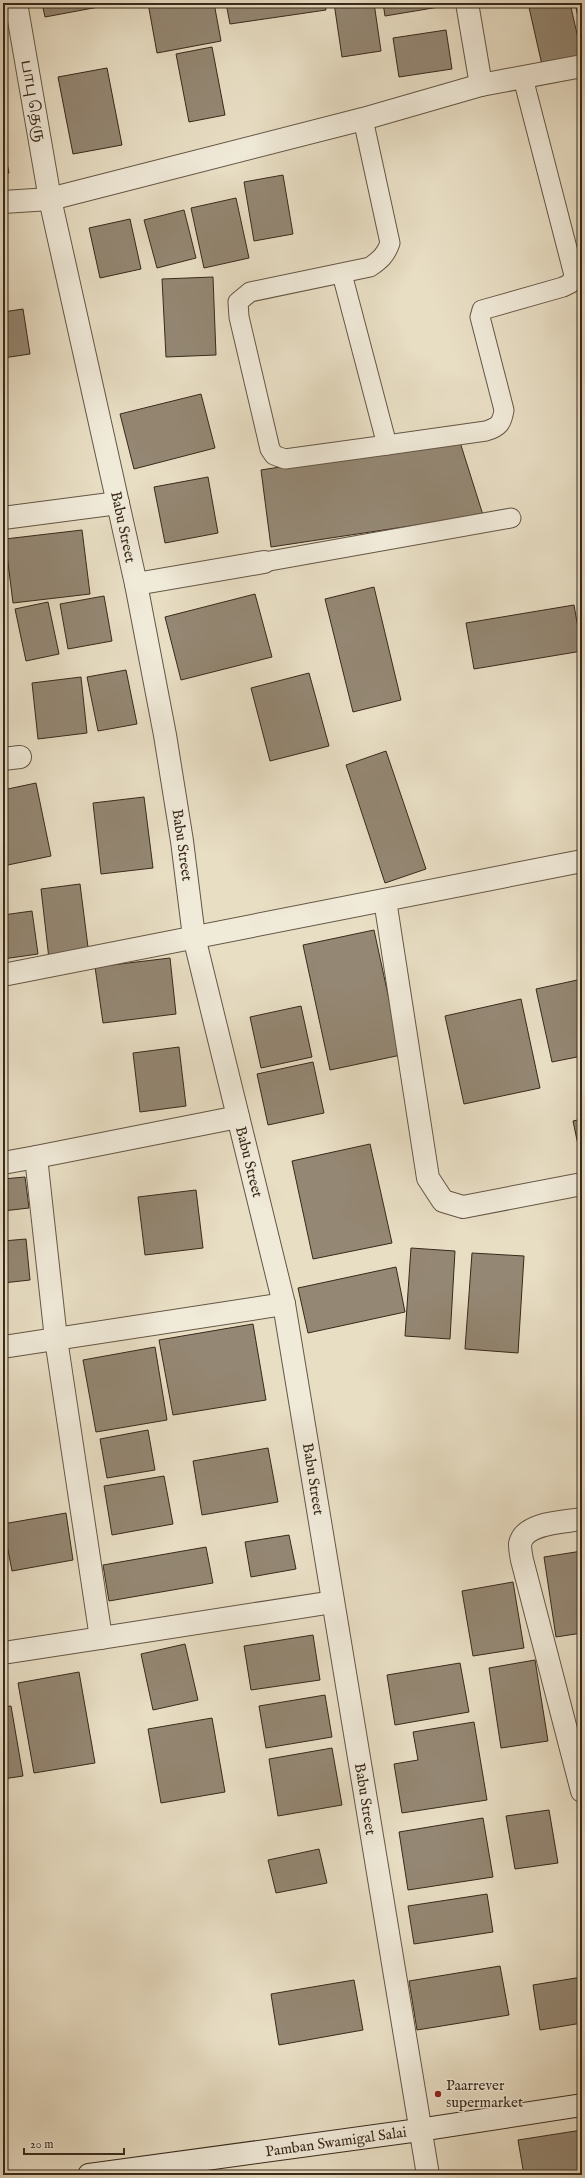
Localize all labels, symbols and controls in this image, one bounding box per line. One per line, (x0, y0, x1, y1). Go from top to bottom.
street label: பாபு தெரு (16, 58, 50, 144)
street label: Babu Street (106, 489, 140, 565)
street label: Babu Street (168, 808, 196, 882)
street label: Babu Street (231, 1124, 267, 1200)
street label: Babu Street (298, 1442, 328, 1516)
street label: Babu Street (350, 1762, 380, 1836)
place label: Paarrever supermarket (446, 2076, 523, 2112)
marker: Paarrever supermarket (433, 2089, 443, 2099)
street label: Pamban Swamigal Salai (264, 2123, 408, 2161)
scale bar (24, 2130, 124, 2156)
text: 20 m (30, 2137, 53, 2152)

